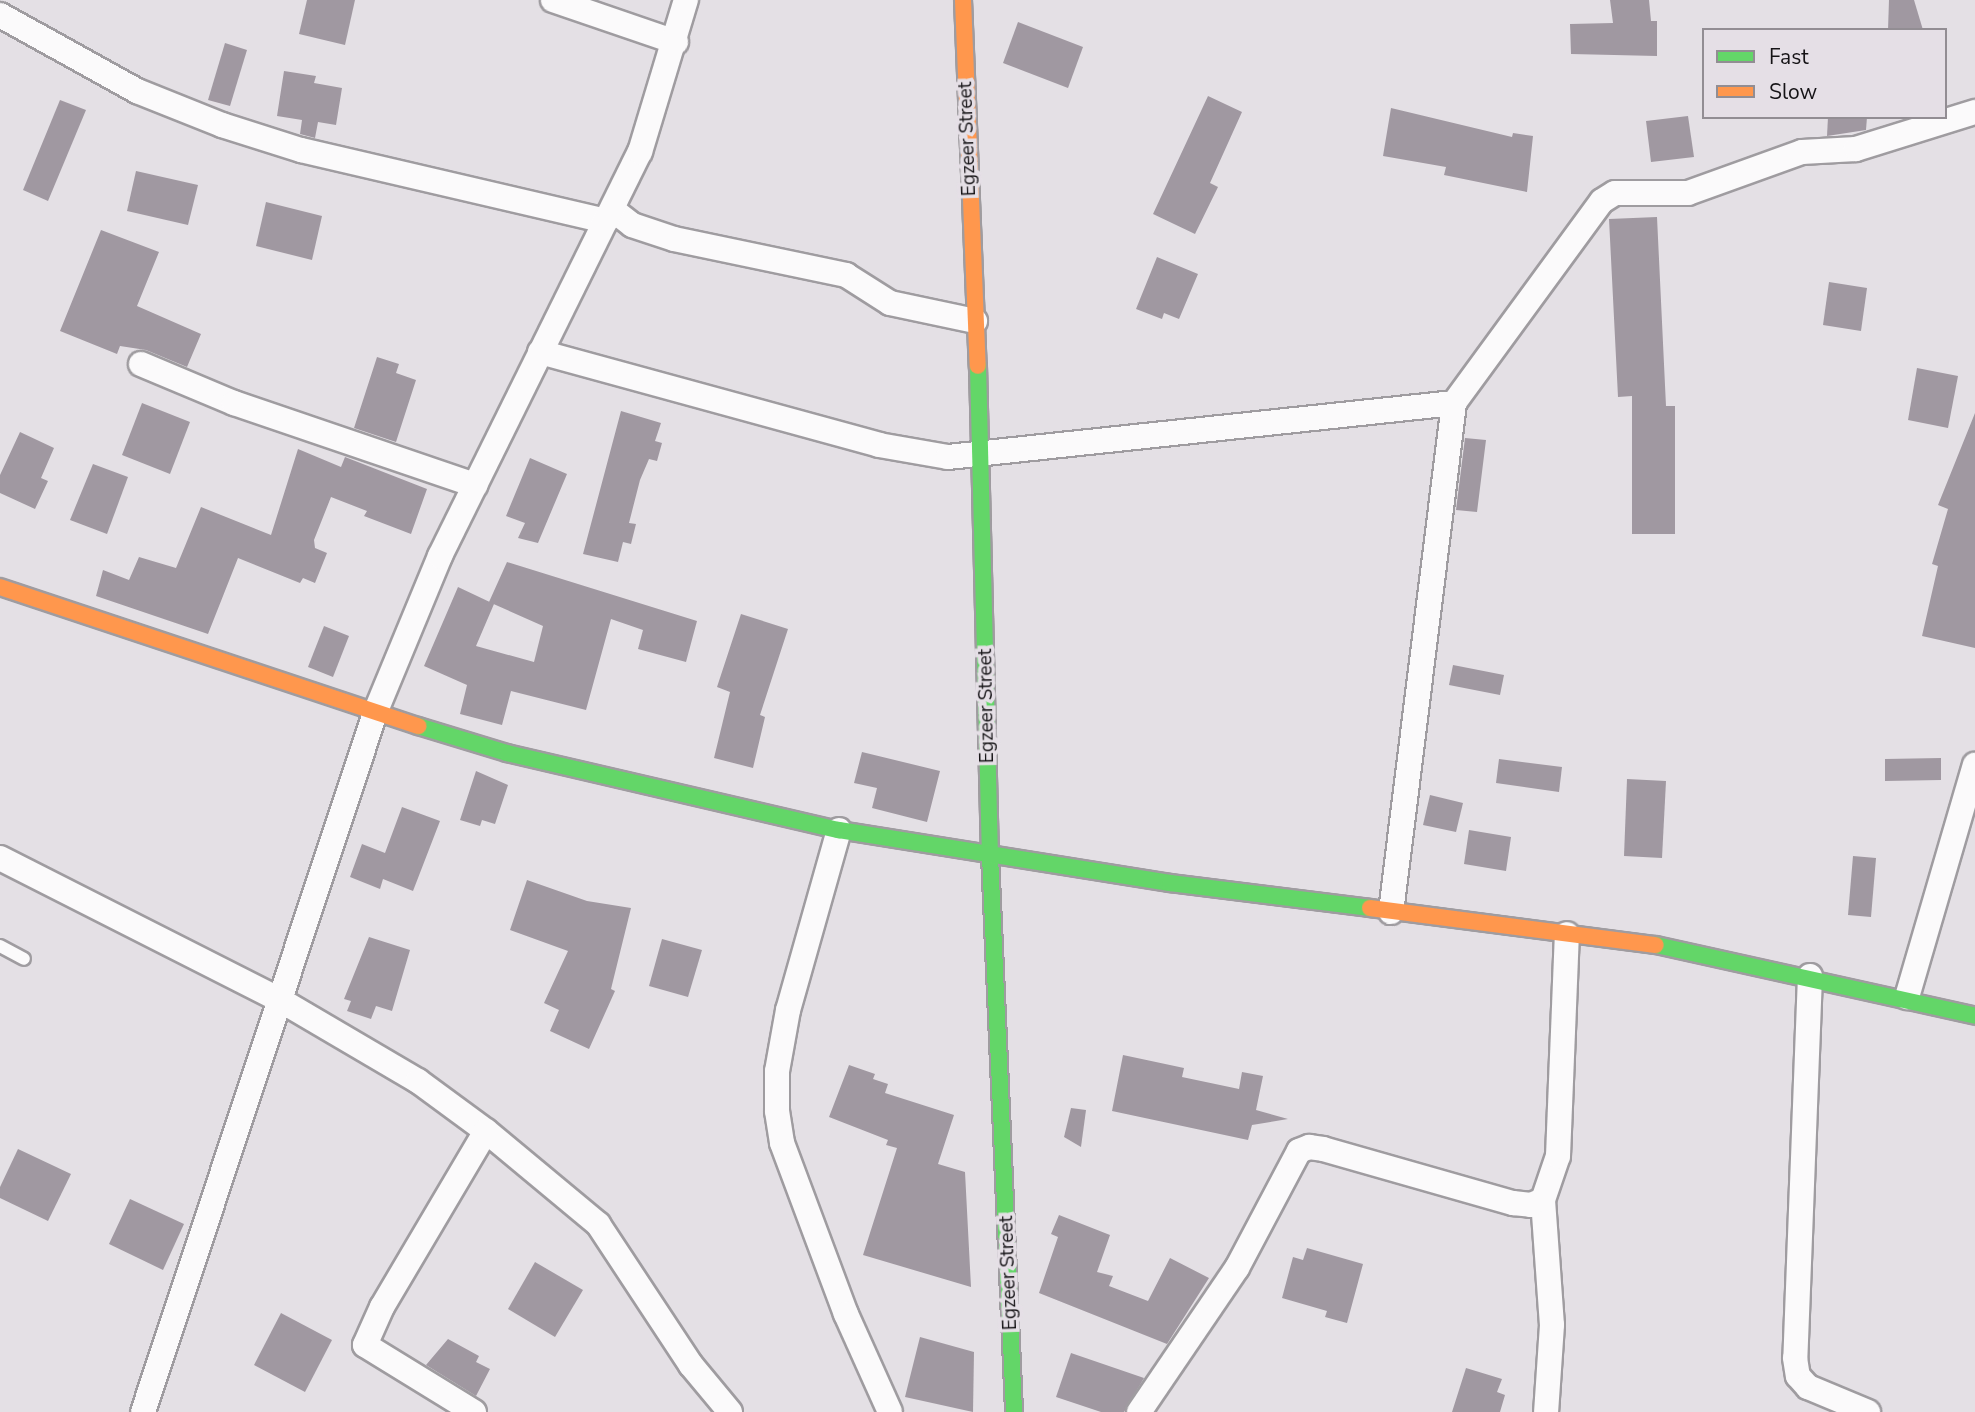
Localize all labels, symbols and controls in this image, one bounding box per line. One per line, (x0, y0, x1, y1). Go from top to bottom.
legend (1702, 28, 1947, 119)
text: Fast (1769, 43, 1809, 71)
text: Slow (1769, 78, 1817, 106)
street label: Egzeer Street (955, 81, 981, 197)
street label: Egzeer Street (975, 649, 999, 763)
street label: Egzeer Street (996, 1215, 1022, 1331)

